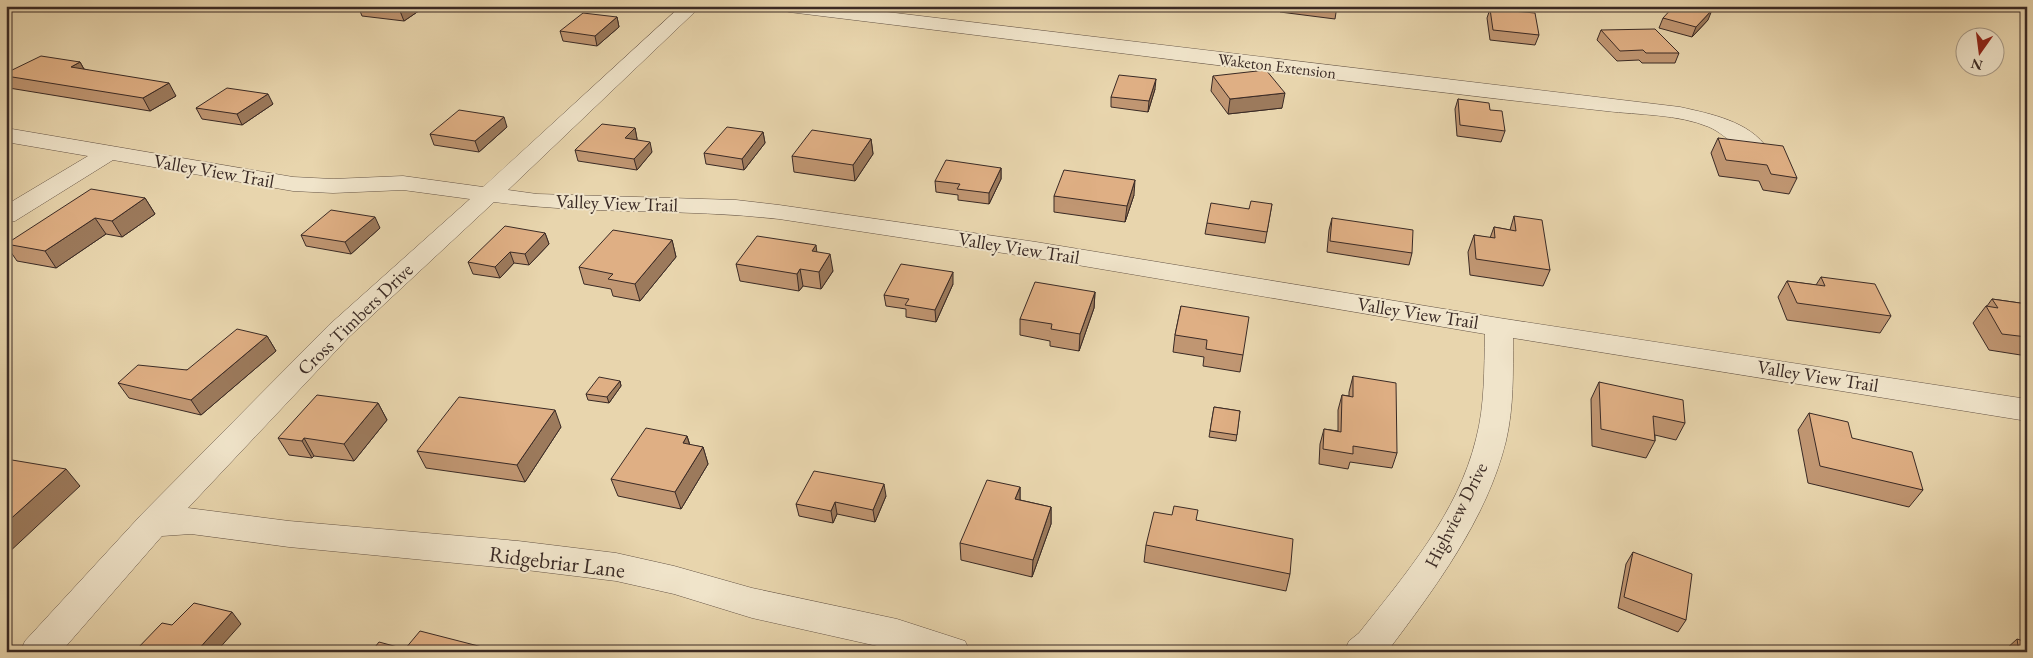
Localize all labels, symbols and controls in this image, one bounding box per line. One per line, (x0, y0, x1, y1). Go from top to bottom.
north arrow (1956, 28, 2006, 78)
street label: Waketon Extension (1217, 48, 1338, 84)
text: N (1969, 54, 1985, 75)
street label: Valley View Trail (152, 148, 277, 194)
street label: Valley View Trail (555, 188, 679, 218)
street label: Valley View Trail (957, 226, 1082, 270)
street label: Cross Timbers Drive (292, 257, 418, 381)
street label: Valley View Trail (1356, 291, 1481, 335)
street label: Valley View Trail (1756, 354, 1881, 398)
street label: Highview Drive (1419, 458, 1493, 572)
street label: Ridgebriar Lane (487, 539, 627, 585)

